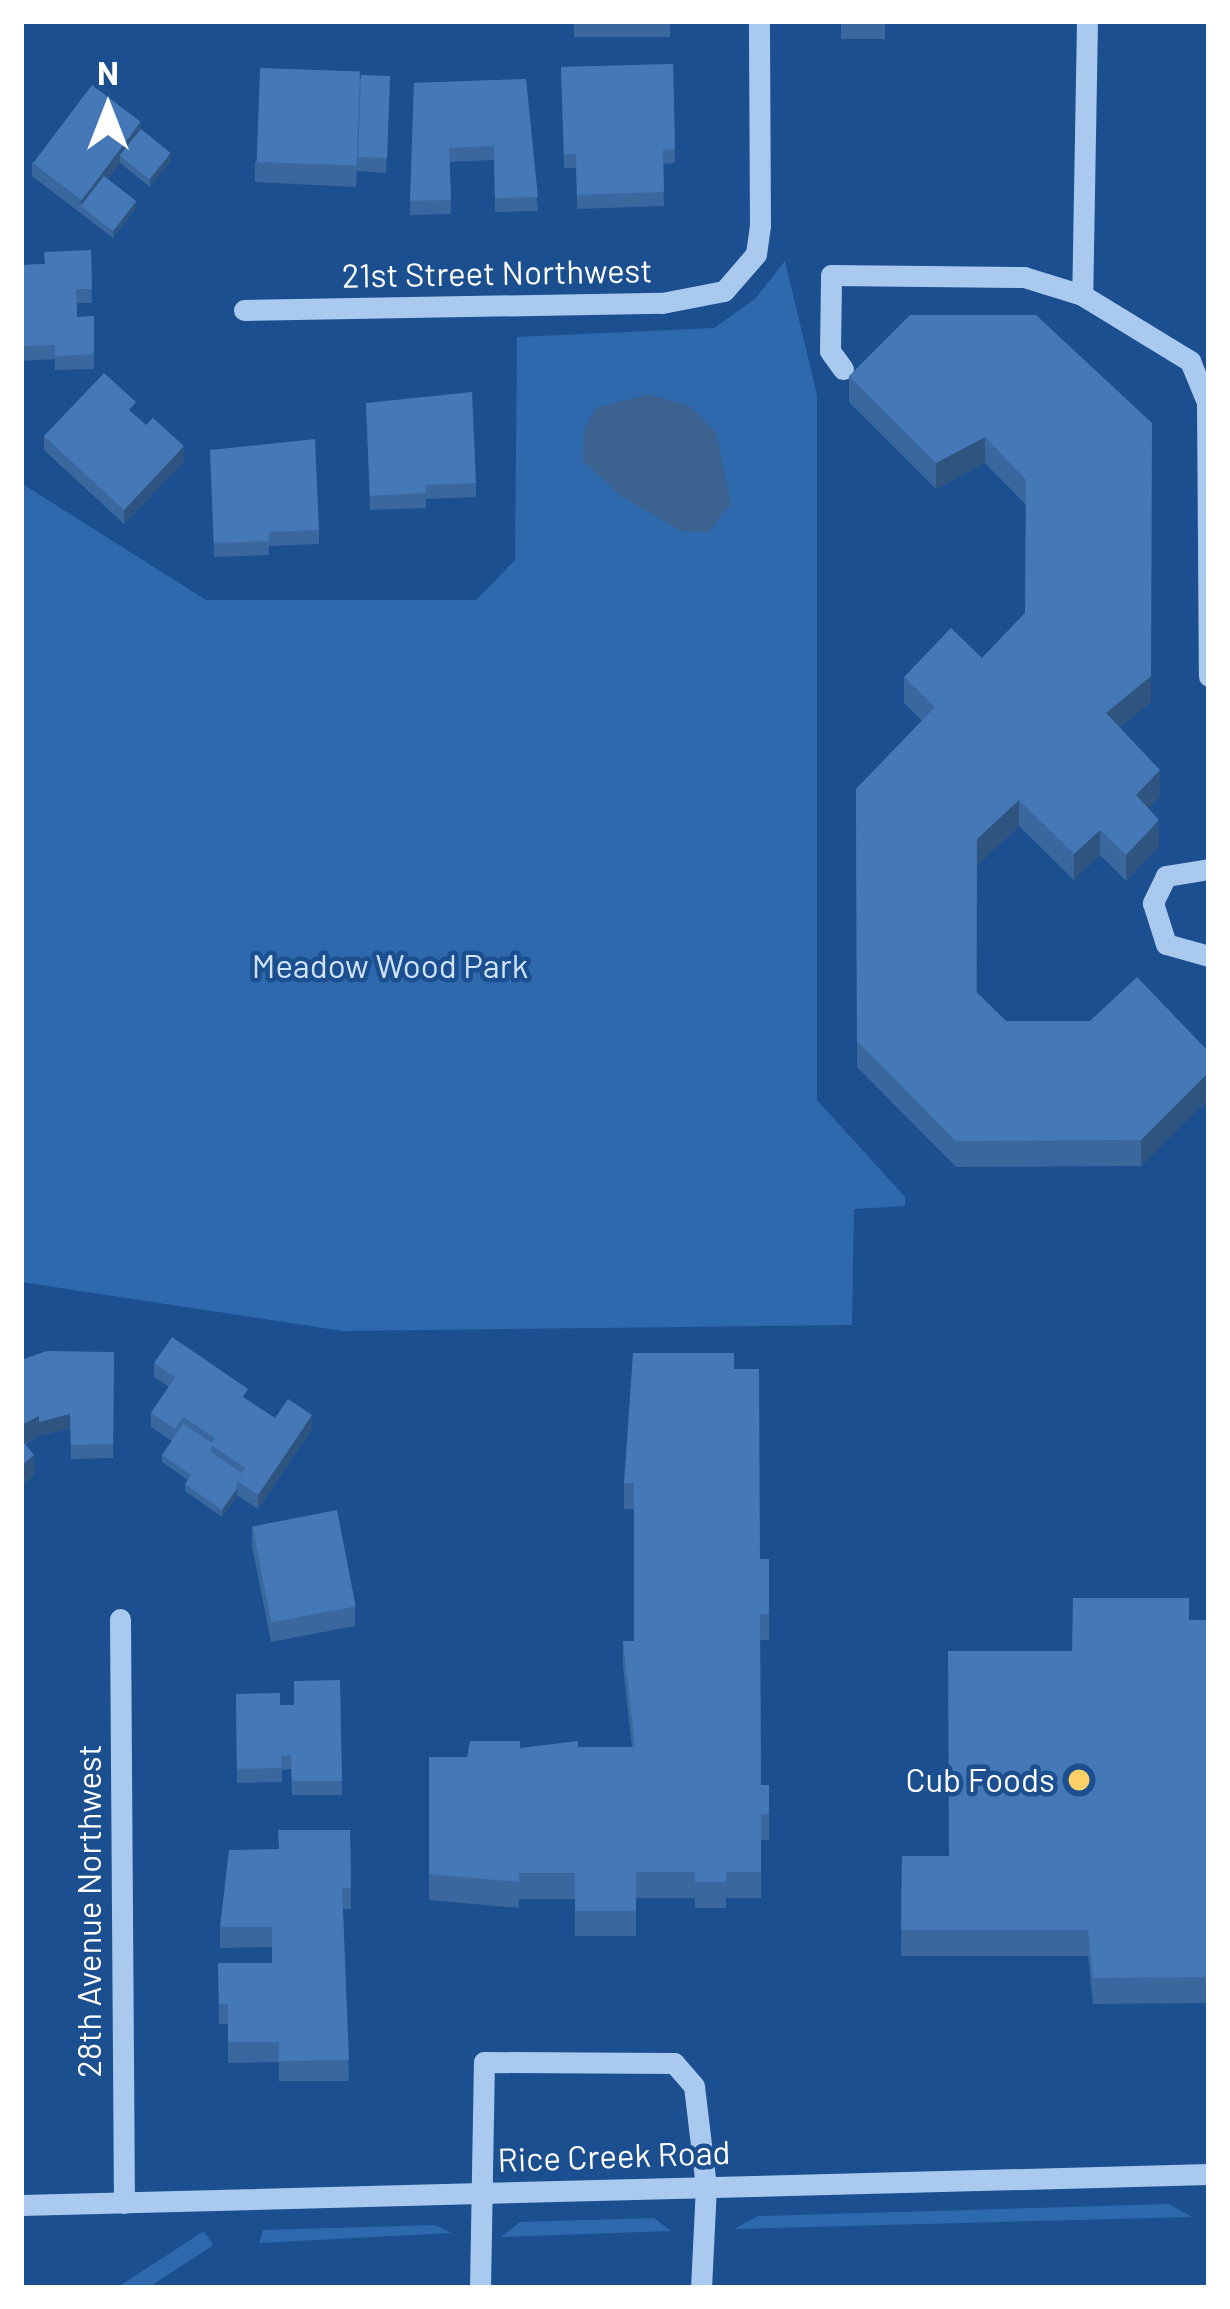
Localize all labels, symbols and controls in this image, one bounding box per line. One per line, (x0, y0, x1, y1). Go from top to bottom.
north arrow (48, 48, 168, 168)
text: N (97, 52, 119, 92)
street label: 21st Street Northwest (341, 250, 653, 296)
park label: Meadow Wood Park (252, 946, 528, 986)
street label: 28th Avenue Northwest (69, 1744, 109, 2078)
place label: Cub Foods (905, 1760, 1055, 1800)
marker: Cub Foods (1066, 1767, 1092, 1793)
street label: Rice Creek Road (497, 2132, 731, 2180)

